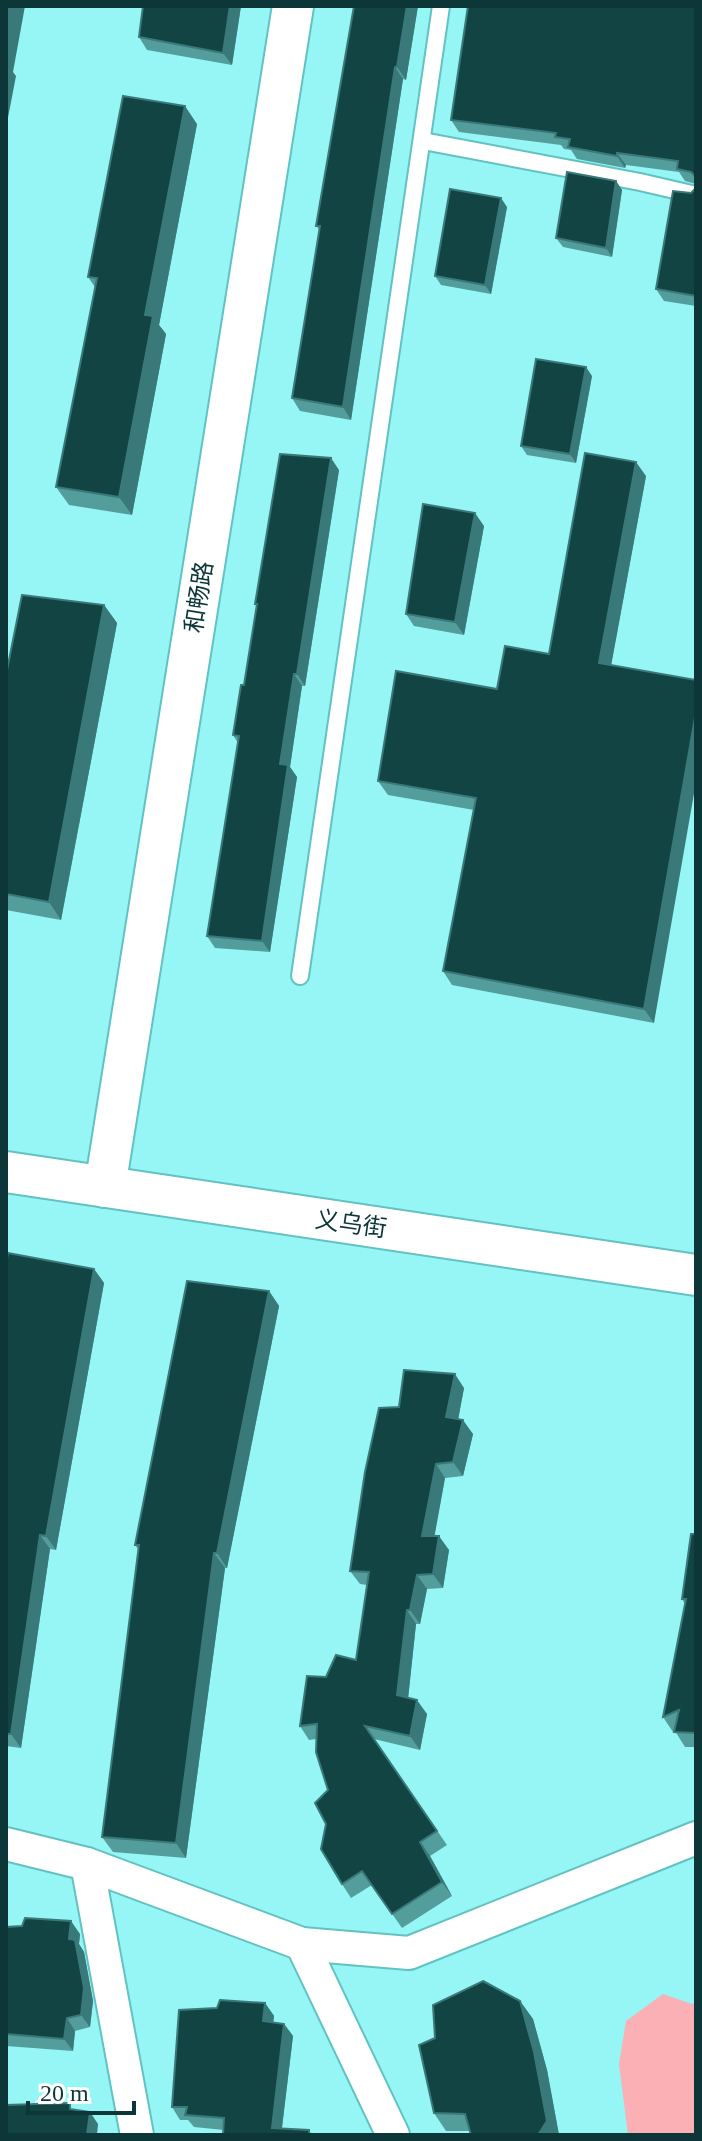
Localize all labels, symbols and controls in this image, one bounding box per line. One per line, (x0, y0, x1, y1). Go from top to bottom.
street label: 和畅路 (181, 559, 217, 635)
street label: 义乌街 (314, 1206, 388, 1242)
scale bar (28, 2065, 134, 2115)
text: 20 m (40, 2080, 89, 2106)

